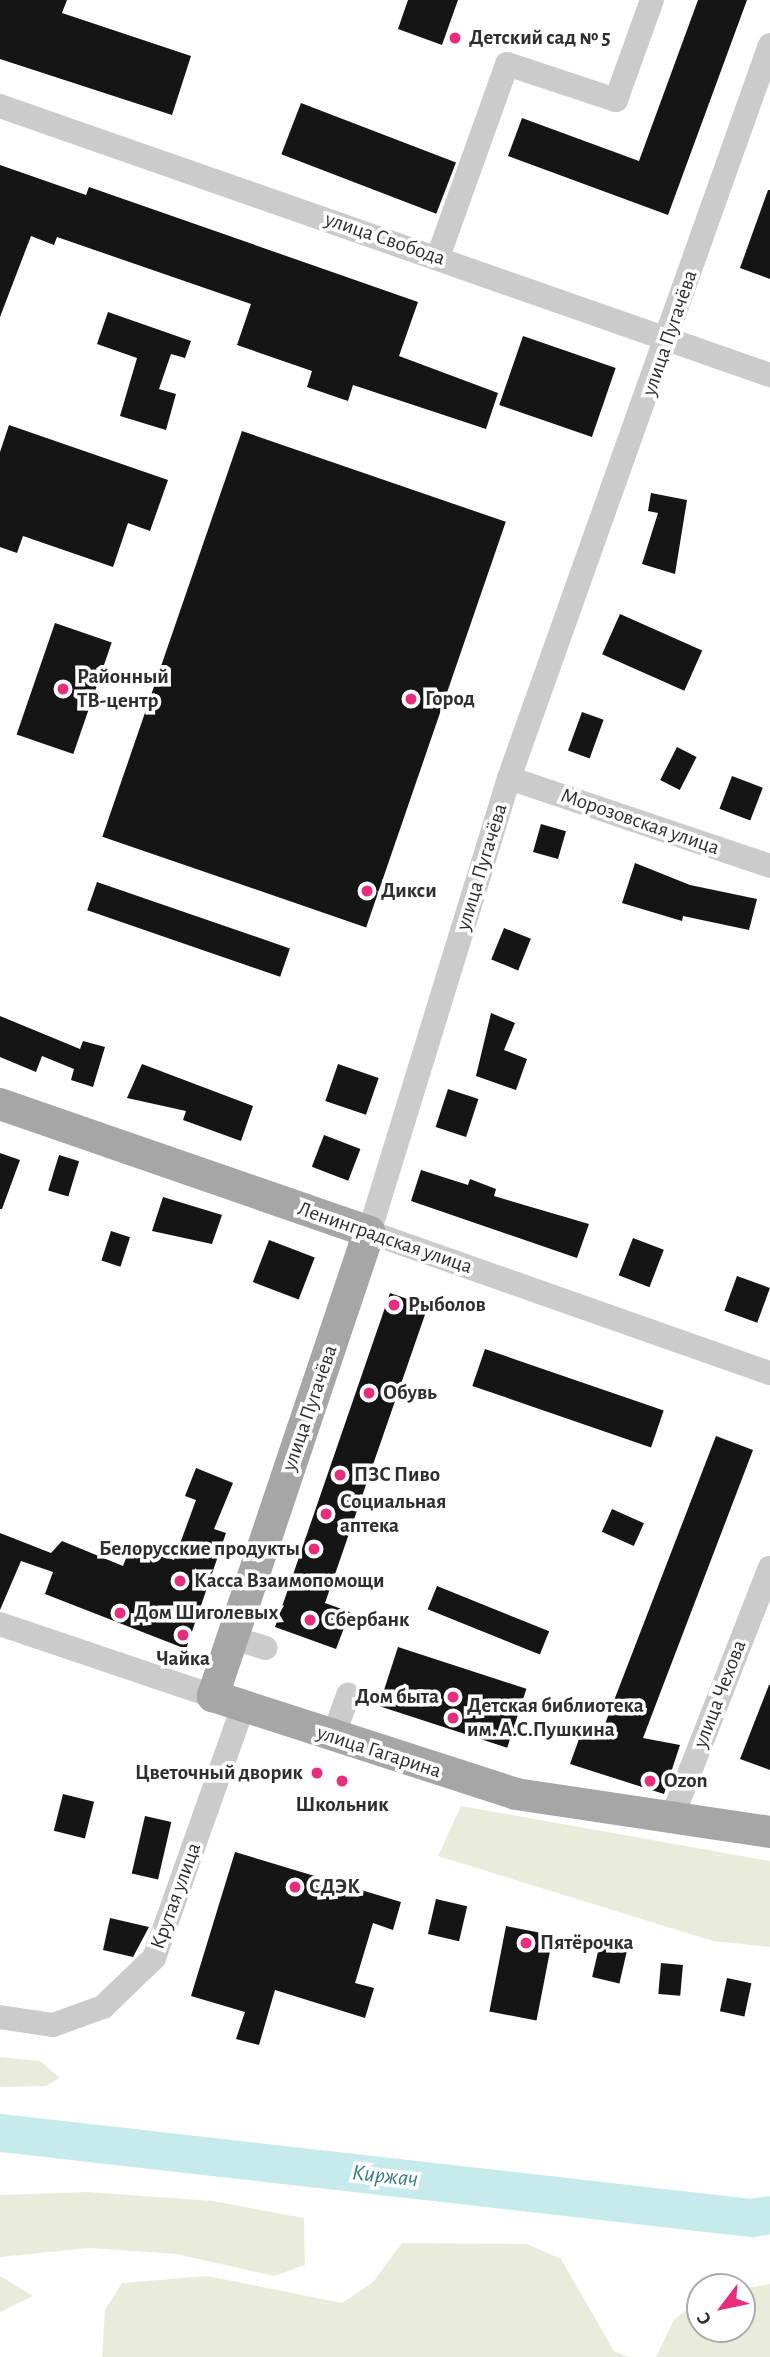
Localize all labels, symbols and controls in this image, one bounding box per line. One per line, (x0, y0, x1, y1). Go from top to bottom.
place label: Детский сад № 5 (469, 25, 611, 51)
marker: Детский сад № 5 (447, 30, 463, 46)
street label: улица Свобода (322, 207, 448, 271)
street label: улица Пугачёва (637, 267, 703, 399)
place label: Районный ТВ-центр (77, 664, 169, 714)
marker: Районный ТВ-центр (55, 681, 71, 697)
place label: Город (425, 686, 475, 712)
marker: Город (403, 691, 419, 707)
street label: Морозовская улица (557, 783, 723, 861)
street label: улица Пугачёва (451, 801, 513, 933)
place label: Дикси (381, 878, 437, 904)
marker: Дикси (359, 883, 375, 899)
street label: Ленинградская улица (294, 1196, 476, 1280)
place label: Рыболов (408, 1292, 486, 1318)
marker: Рыболов (386, 1297, 402, 1313)
street label: улица Пугачёва (277, 1342, 343, 1474)
place label: Обувь (383, 1380, 437, 1406)
marker: Обувь (361, 1385, 377, 1401)
place label: ПЗС Пиво (354, 1462, 440, 1488)
marker: ПЗС Пиво (332, 1467, 348, 1483)
place label: Социальная аптека (340, 1489, 446, 1539)
marker: Социальная аптека (318, 1506, 334, 1522)
place label: Белорусские продукты (99, 1536, 300, 1562)
marker: Белорусские продукты (306, 1541, 322, 1557)
place label: Касса Взаимопомощи (194, 1568, 385, 1594)
marker: Касса Взаимопомощи (172, 1573, 188, 1589)
place label: Дом Шиголевых (134, 1600, 278, 1626)
marker: Дом Шиголевых (112, 1605, 128, 1621)
place label: Сбербанк (324, 1607, 409, 1633)
marker: Сбербанк (302, 1612, 318, 1628)
marker: Чайка (175, 1627, 191, 1643)
street label: улица Чехова (688, 1637, 752, 1751)
place label: Чайка (156, 1646, 210, 1672)
place label: Дом быта (355, 1684, 439, 1710)
marker: Дом быта (445, 1689, 461, 1705)
place label: Детская библиотека им. А.С.Пушкина (467, 1693, 644, 1743)
marker: Детская библиотека им. А.С.Пушкина (445, 1710, 461, 1726)
street label: улица Гагарина (314, 1720, 444, 1784)
place label: Цветочный дворик (135, 1760, 303, 1786)
marker: Цветочный дворик (309, 1765, 325, 1781)
place label: Ozon (664, 1768, 708, 1794)
marker: Школьник (334, 1773, 350, 1789)
marker: Ozon (642, 1773, 658, 1789)
place label: Школьник (295, 1792, 389, 1818)
street label: Крутая улица (145, 1839, 207, 1953)
place label: СДЭК (309, 1874, 360, 1900)
marker: СДЭК (287, 1879, 303, 1895)
place label: Пятёрочка (540, 1930, 634, 1956)
marker: Пятёрочка (518, 1935, 534, 1951)
water label: Киржач (351, 2160, 419, 2194)
north arrow (686, 2273, 756, 2343)
text: С (694, 2309, 715, 2328)

